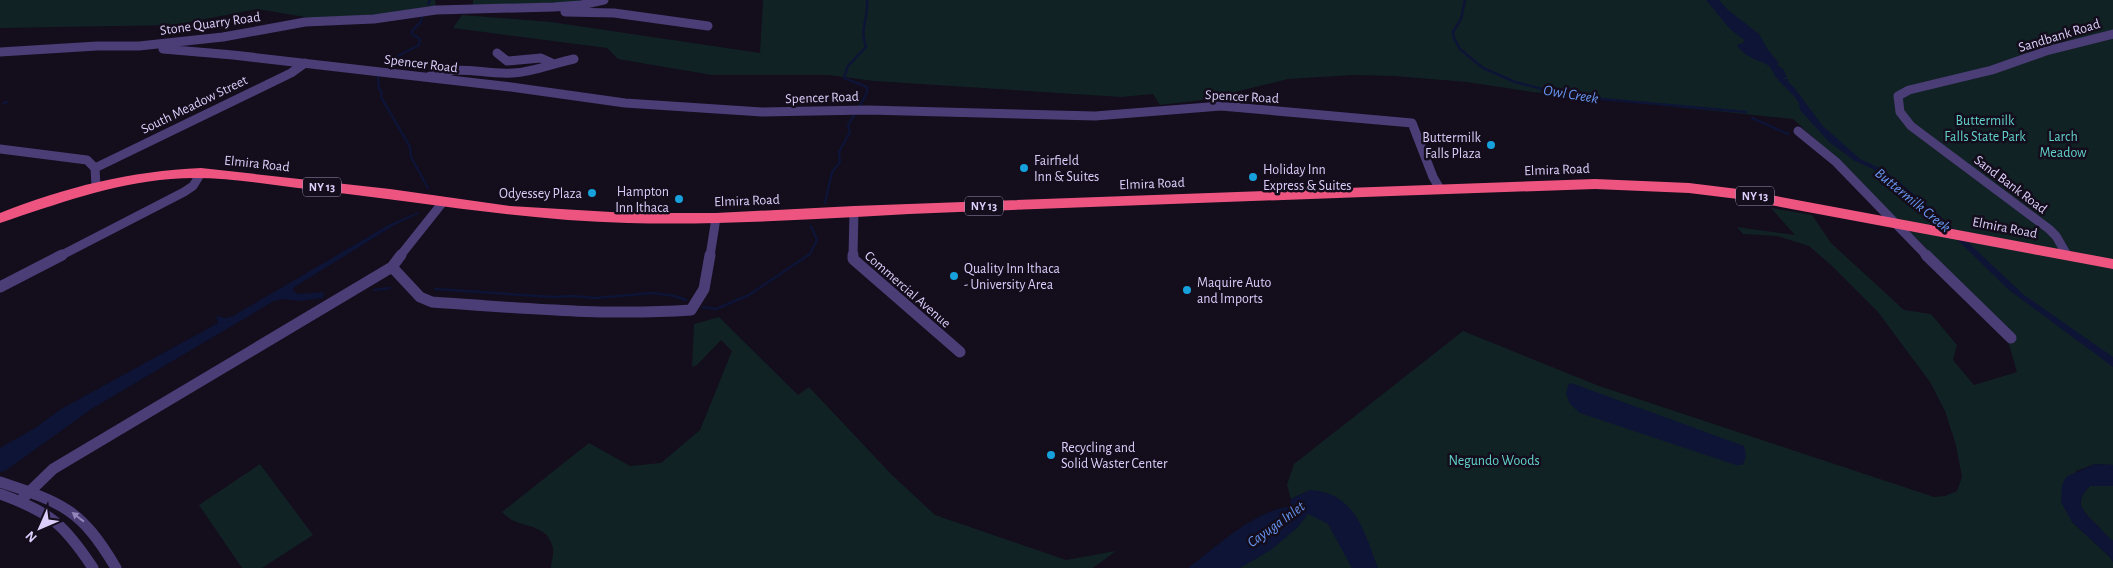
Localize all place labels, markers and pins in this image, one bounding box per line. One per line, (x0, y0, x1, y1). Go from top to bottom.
place label: Buttermilk Falls Plaza (1422, 131, 1482, 161)
marker: Buttermilk Falls Plaza (1485, 139, 1497, 151)
place label: Fairfield Inn & Suites (1034, 154, 1099, 184)
marker: Fairfield Inn & Suites (1018, 162, 1030, 174)
place label: Holiday Inn Express & Suites (1263, 163, 1352, 193)
marker: Holiday Inn Express & Suites (1247, 171, 1259, 183)
place label: Hampton Inn Ithaca (615, 185, 670, 215)
place label: Odyessey Plaza (499, 187, 583, 201)
marker: Odyessey Plaza (586, 187, 598, 199)
marker: Hampton Inn Ithaca (673, 193, 685, 205)
place label: Quality Inn Ithaca - University Area (964, 262, 1060, 292)
marker: Quality Inn Ithaca - University Area (948, 270, 960, 282)
place label: Maquire Auto and Imports (1197, 276, 1272, 306)
marker: Maquire Auto and Imports (1181, 284, 1193, 296)
place label: Recycling and Solid Waster Center (1061, 441, 1168, 471)
marker: Recycling and Solid Waster Center (1045, 449, 1057, 461)

